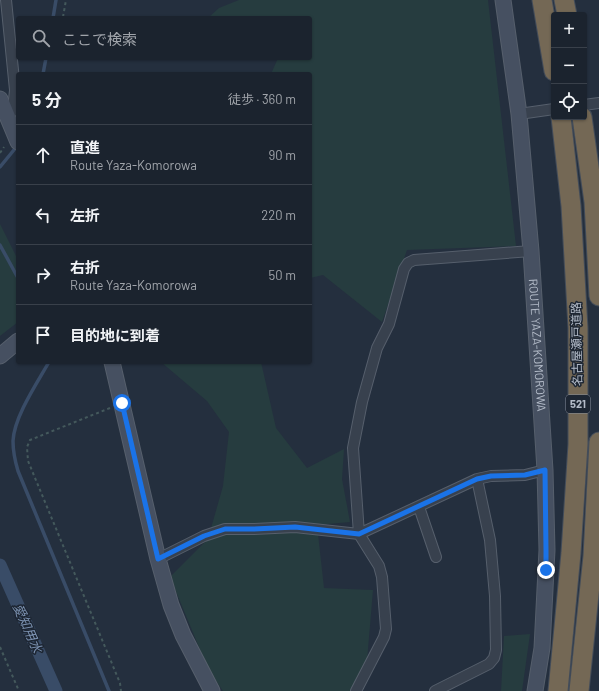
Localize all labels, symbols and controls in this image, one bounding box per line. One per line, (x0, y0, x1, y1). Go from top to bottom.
map controls (551, 12, 587, 120)
button: + (551, 12, 587, 48)
search box (16, 16, 312, 60)
icon: search (30, 27, 52, 49)
text: ここで検索 (62, 30, 137, 48)
button: − (551, 48, 587, 84)
button: locate (551, 84, 587, 120)
text: 5 分 (32, 89, 62, 109)
text: 徒歩 · 360 m (228, 91, 296, 107)
text: 直進 (70, 138, 100, 156)
icon: ahead (32, 144, 54, 166)
text: 90 m (269, 147, 296, 163)
text: Route Yaza-Komorowa (70, 157, 197, 173)
icon: left (32, 204, 54, 226)
text: 左折 (70, 206, 100, 224)
text: 220 m (261, 207, 296, 223)
text: 右折 (70, 258, 100, 276)
icon: right (32, 264, 54, 286)
text: 50 m (269, 267, 296, 283)
text: Route Yaza-Komorowa (70, 277, 197, 293)
street label: ROUTE YAZA-KOMOROWA (527, 278, 549, 412)
street label: 名古屋瀬戸道路 (568, 302, 584, 386)
icon: arrive (32, 324, 54, 346)
text: 目的地に到着 (70, 326, 160, 344)
route start (113, 394, 131, 412)
road number: 521 (566, 395, 590, 413)
route end (537, 561, 555, 579)
water label: 愛知用水 (10, 601, 47, 657)

